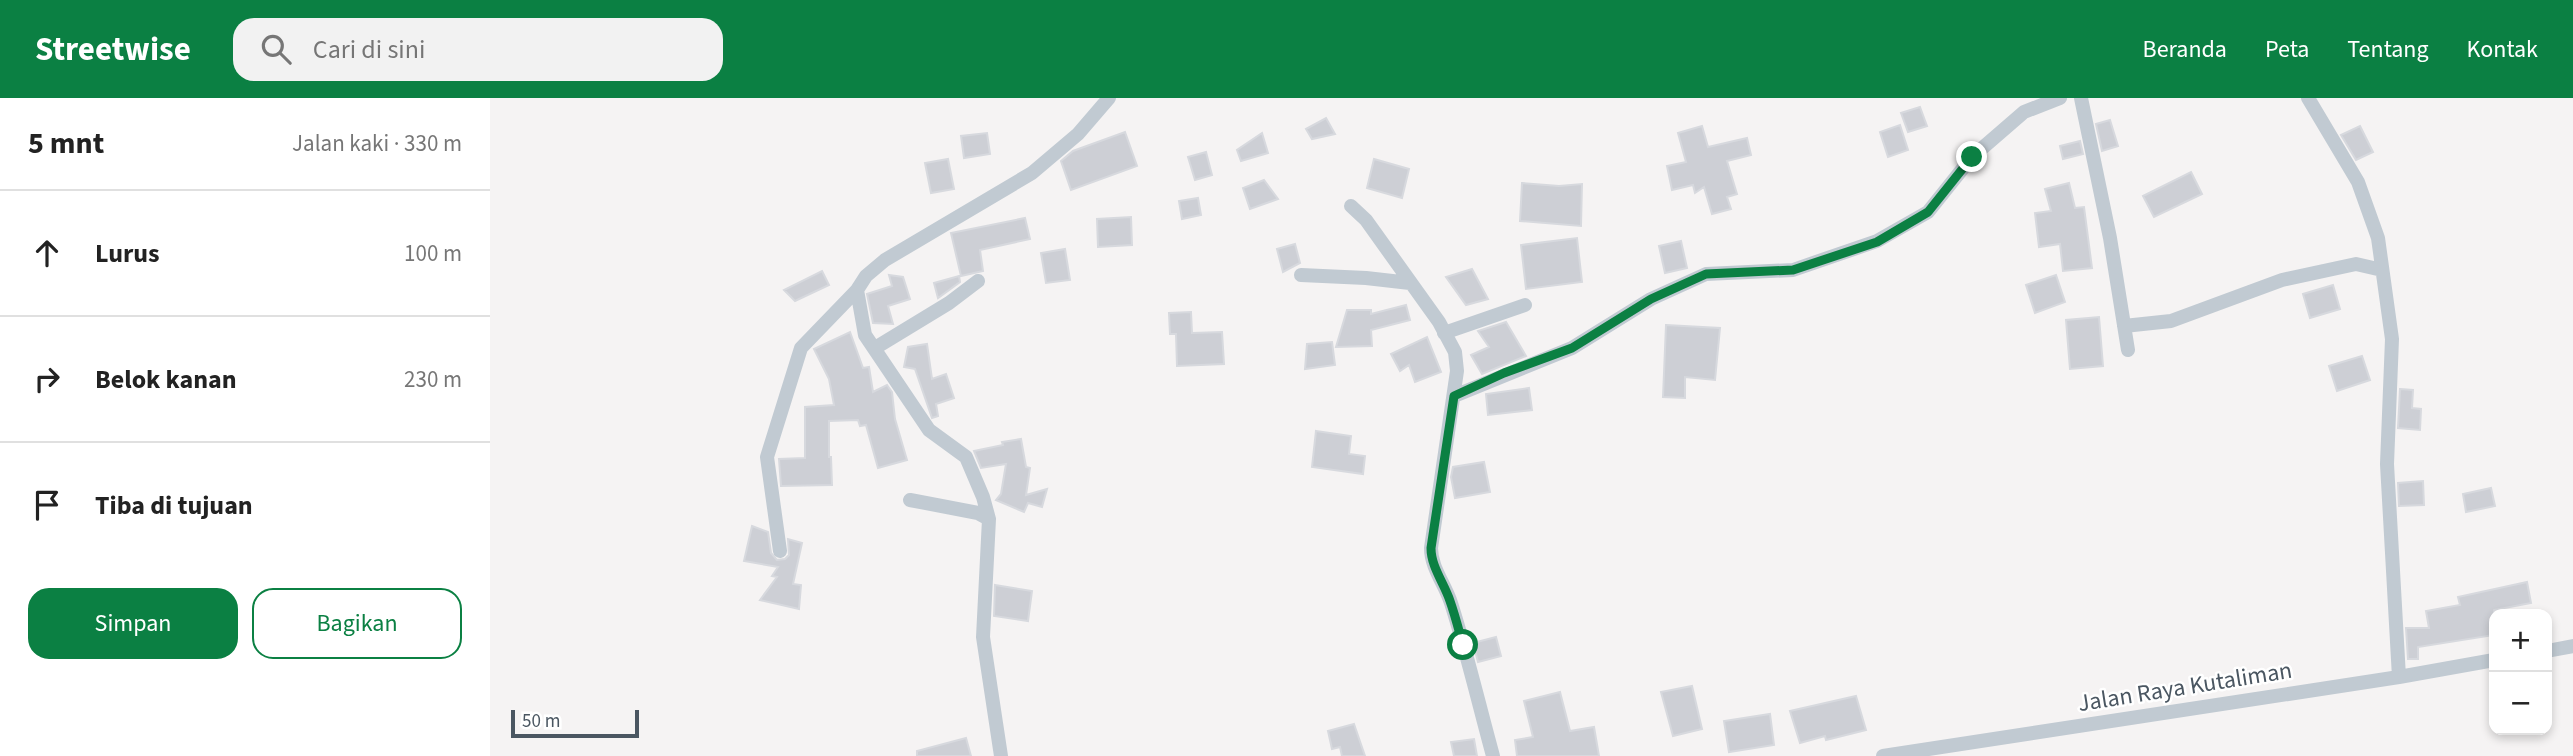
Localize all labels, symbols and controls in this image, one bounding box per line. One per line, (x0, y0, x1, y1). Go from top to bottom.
search box (233, 18, 723, 81)
text: Streetwise (35, 26, 191, 73)
icon: search (257, 30, 295, 68)
text: Cari di sini (313, 31, 425, 68)
text: Beranda (2143, 32, 2227, 67)
text: Peta (2265, 32, 2309, 67)
text: Tentang (2347, 32, 2429, 67)
text: Kontak (2467, 32, 2538, 67)
text: 5 mnt (28, 122, 104, 165)
text: Jalan kaki · 330 m (292, 127, 462, 160)
route end (1956, 141, 1987, 172)
icon: ahead (28, 234, 66, 272)
text: Lurus (95, 235, 160, 272)
text: 100 m (404, 237, 462, 270)
icon: right (28, 360, 66, 398)
text: Belok kanan (95, 361, 237, 398)
text: 230 m (404, 363, 462, 396)
icon: arrive (28, 486, 66, 524)
text: Tiba di tujuan (95, 487, 253, 524)
button: Simpan (28, 588, 238, 659)
button: Bagikan (252, 588, 462, 659)
map controls (2489, 609, 2552, 735)
button: + (2489, 609, 2552, 672)
route start (1447, 629, 1478, 660)
street label: Jalan Raya Kutaliman (2075, 653, 2295, 721)
button: − (2489, 672, 2552, 735)
scale bar (511, 707, 639, 739)
text: 50 m (522, 708, 560, 735)

